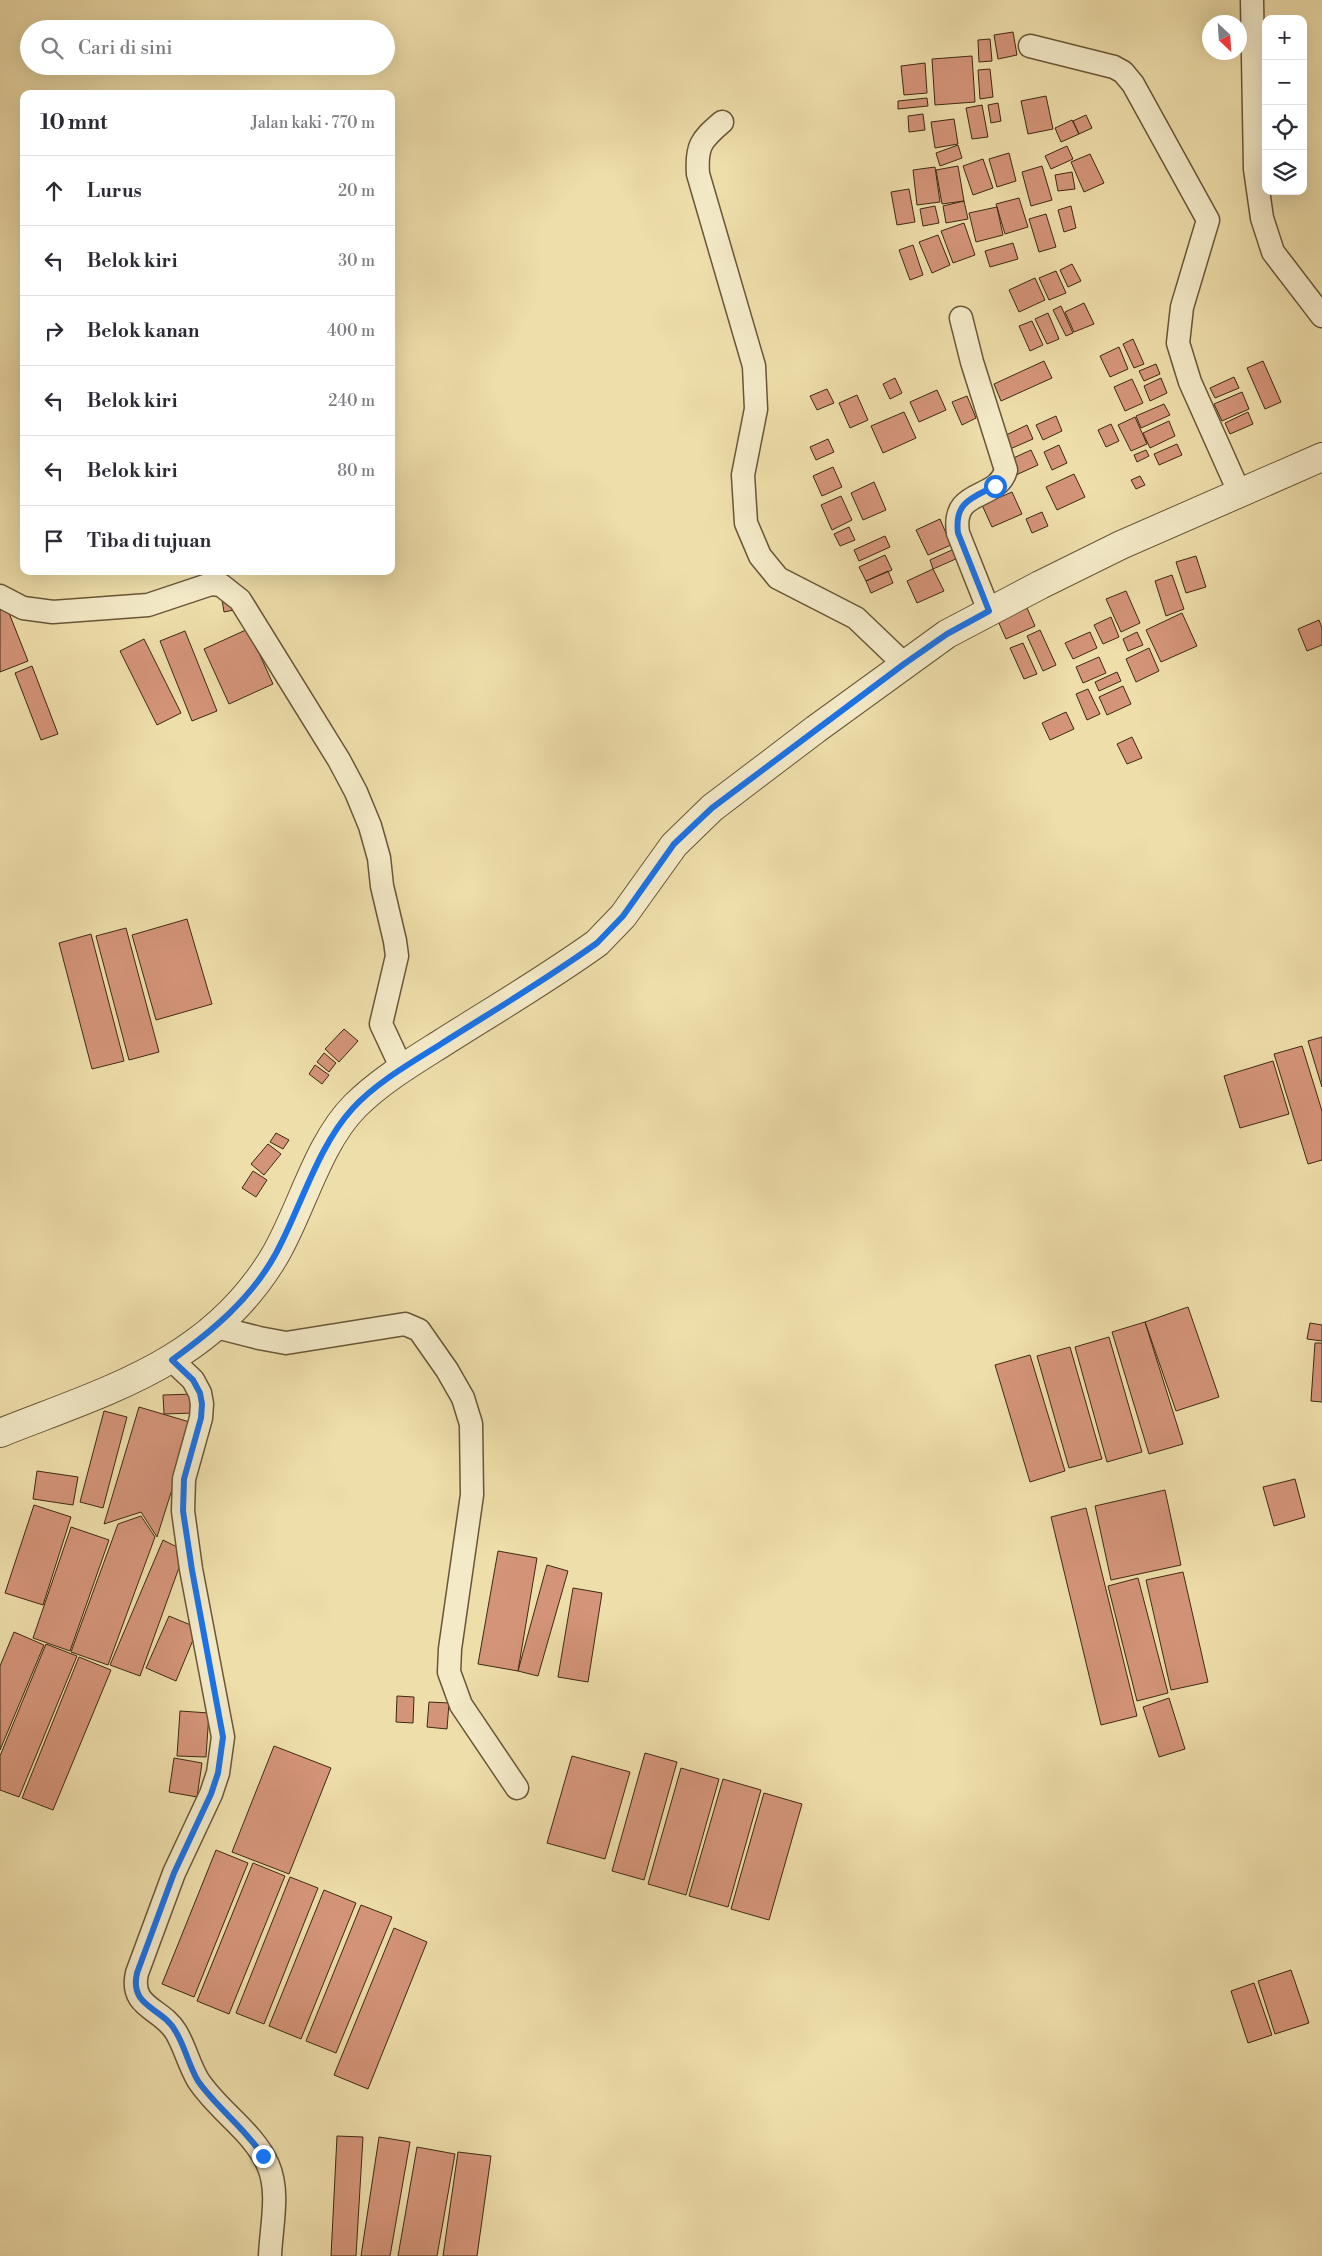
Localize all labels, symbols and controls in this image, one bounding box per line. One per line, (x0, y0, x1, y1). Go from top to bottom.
north arrow (1202, 15, 1247, 60)
map controls (1262, 15, 1307, 195)
button: + (1262, 15, 1307, 60)
search box (20, 20, 395, 75)
icon: search (38, 34, 66, 62)
text: Cari di sini (78, 36, 173, 60)
button: − (1262, 60, 1307, 105)
button: locate (1262, 105, 1307, 150)
text: 10 mnt (40, 110, 107, 136)
text: Jalan kaki · 770 m (251, 113, 375, 133)
button: layers (1262, 150, 1307, 195)
icon: ahead (40, 177, 68, 205)
text: Lurus (87, 179, 142, 203)
text: 20 m (338, 181, 375, 201)
icon: left (40, 247, 68, 275)
text: Belok kiri (87, 249, 177, 273)
text: 30 m (338, 251, 375, 271)
icon: right (40, 317, 68, 345)
text: Belok kanan (87, 319, 200, 343)
text: 400 m (327, 321, 375, 341)
icon: left (40, 387, 68, 415)
text: Belok kiri (87, 389, 177, 413)
text: 240 m (328, 391, 375, 411)
icon: left (40, 457, 68, 485)
text: Belok kiri (87, 459, 177, 483)
text: 80 m (337, 461, 375, 481)
route start (984, 475, 1007, 498)
icon: arrive (40, 527, 68, 555)
text: Tiba di tujuan (87, 529, 211, 553)
route end (252, 2145, 275, 2168)

